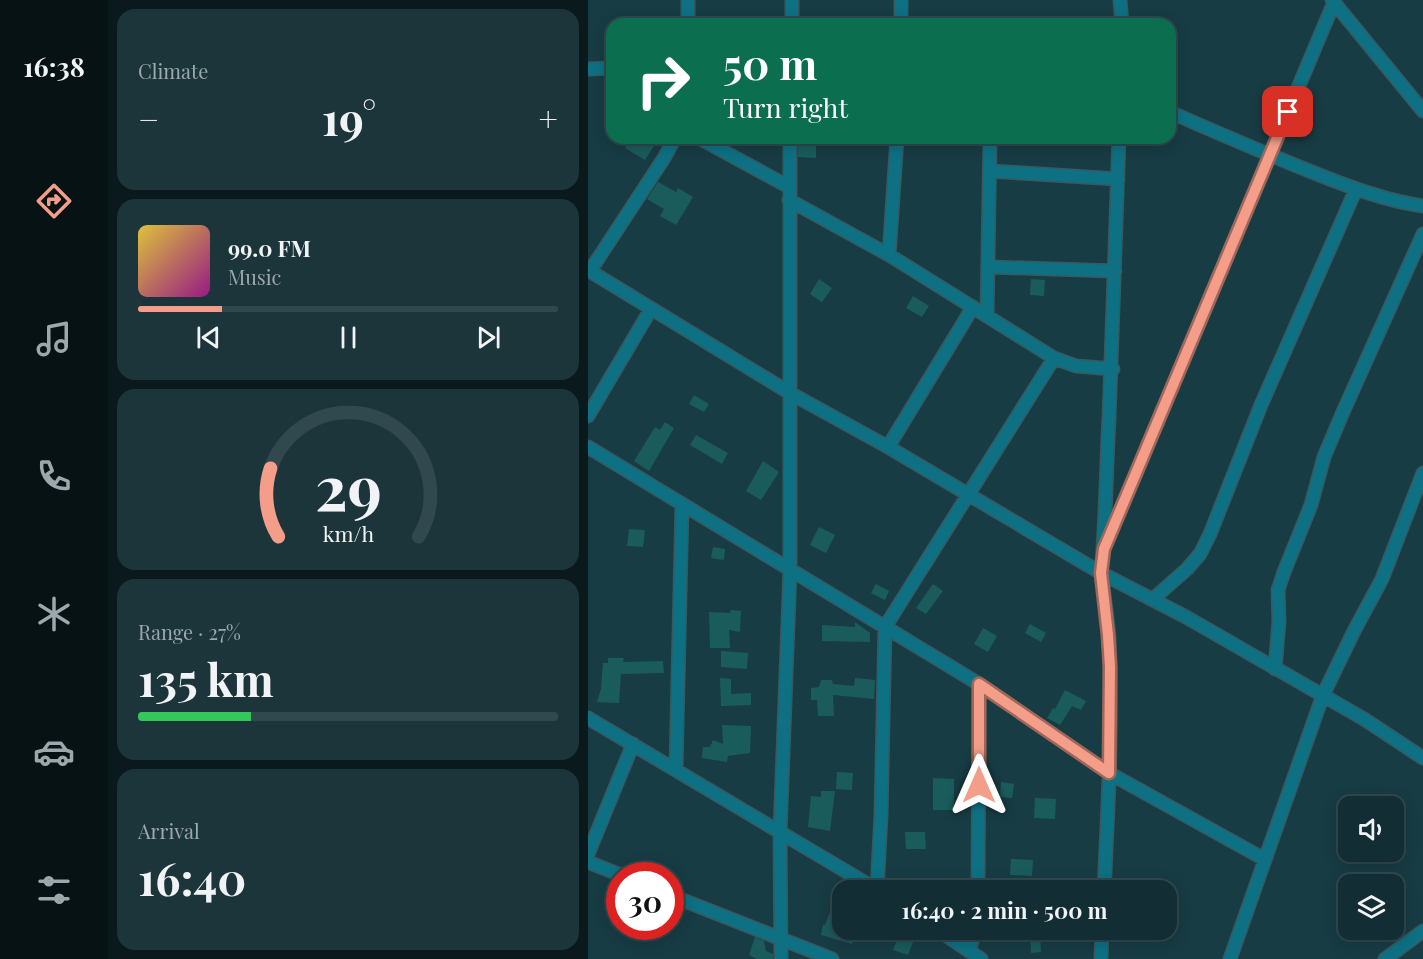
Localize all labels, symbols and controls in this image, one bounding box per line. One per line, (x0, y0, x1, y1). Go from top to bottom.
text: 50 m (723, 35, 817, 91)
icon: right (624, 42, 702, 120)
text: 16:38 (23, 48, 85, 84)
text: Climate (138, 57, 208, 84)
pin (1262, 86, 1313, 137)
text: 19° (322, 87, 376, 147)
text: Turn right (723, 89, 848, 125)
icon: arrive (1271, 95, 1304, 128)
text: − (138, 96, 159, 140)
text: + (539, 96, 558, 140)
icon: directions (33, 180, 75, 222)
text: 99.0 FM (228, 233, 311, 263)
text: Music (228, 263, 281, 290)
icon: music (33, 318, 75, 360)
icon: previous (192, 321, 225, 354)
icon: pause (332, 321, 365, 354)
icon: next (472, 321, 505, 354)
text: 29 (314, 443, 382, 527)
icon: phone (33, 455, 75, 497)
text: km/h (322, 519, 374, 547)
icon: climate (33, 593, 75, 635)
text: Range · 27% (138, 618, 241, 645)
text: 135 km (138, 648, 274, 708)
icon: car (33, 731, 75, 773)
position arrow (947, 753, 1011, 817)
map controls (1338, 796, 1404, 940)
button: sound (1338, 796, 1404, 862)
text: Arrival (138, 817, 200, 844)
text: 16:40 (138, 847, 246, 907)
speed limit sign: 30 (606, 862, 684, 940)
icon: filters (33, 869, 75, 911)
button: layers (1338, 874, 1404, 940)
text: 16:40 · 2 min · 500 m (902, 895, 1107, 925)

